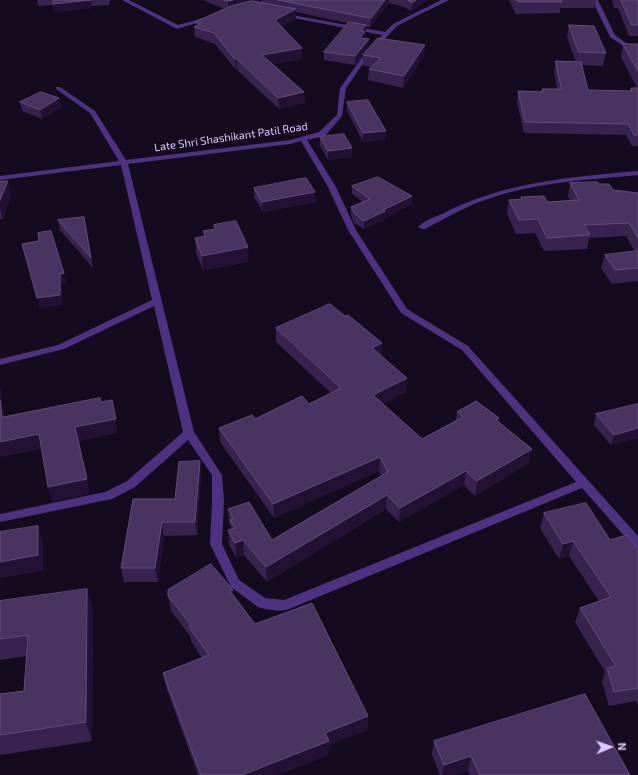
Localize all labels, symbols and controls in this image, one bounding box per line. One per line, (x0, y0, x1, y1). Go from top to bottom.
street label: Late Shri Shashikant Patil Road (153, 120, 309, 154)
north arrow (590, 727, 630, 767)
text: N (616, 742, 629, 751)

